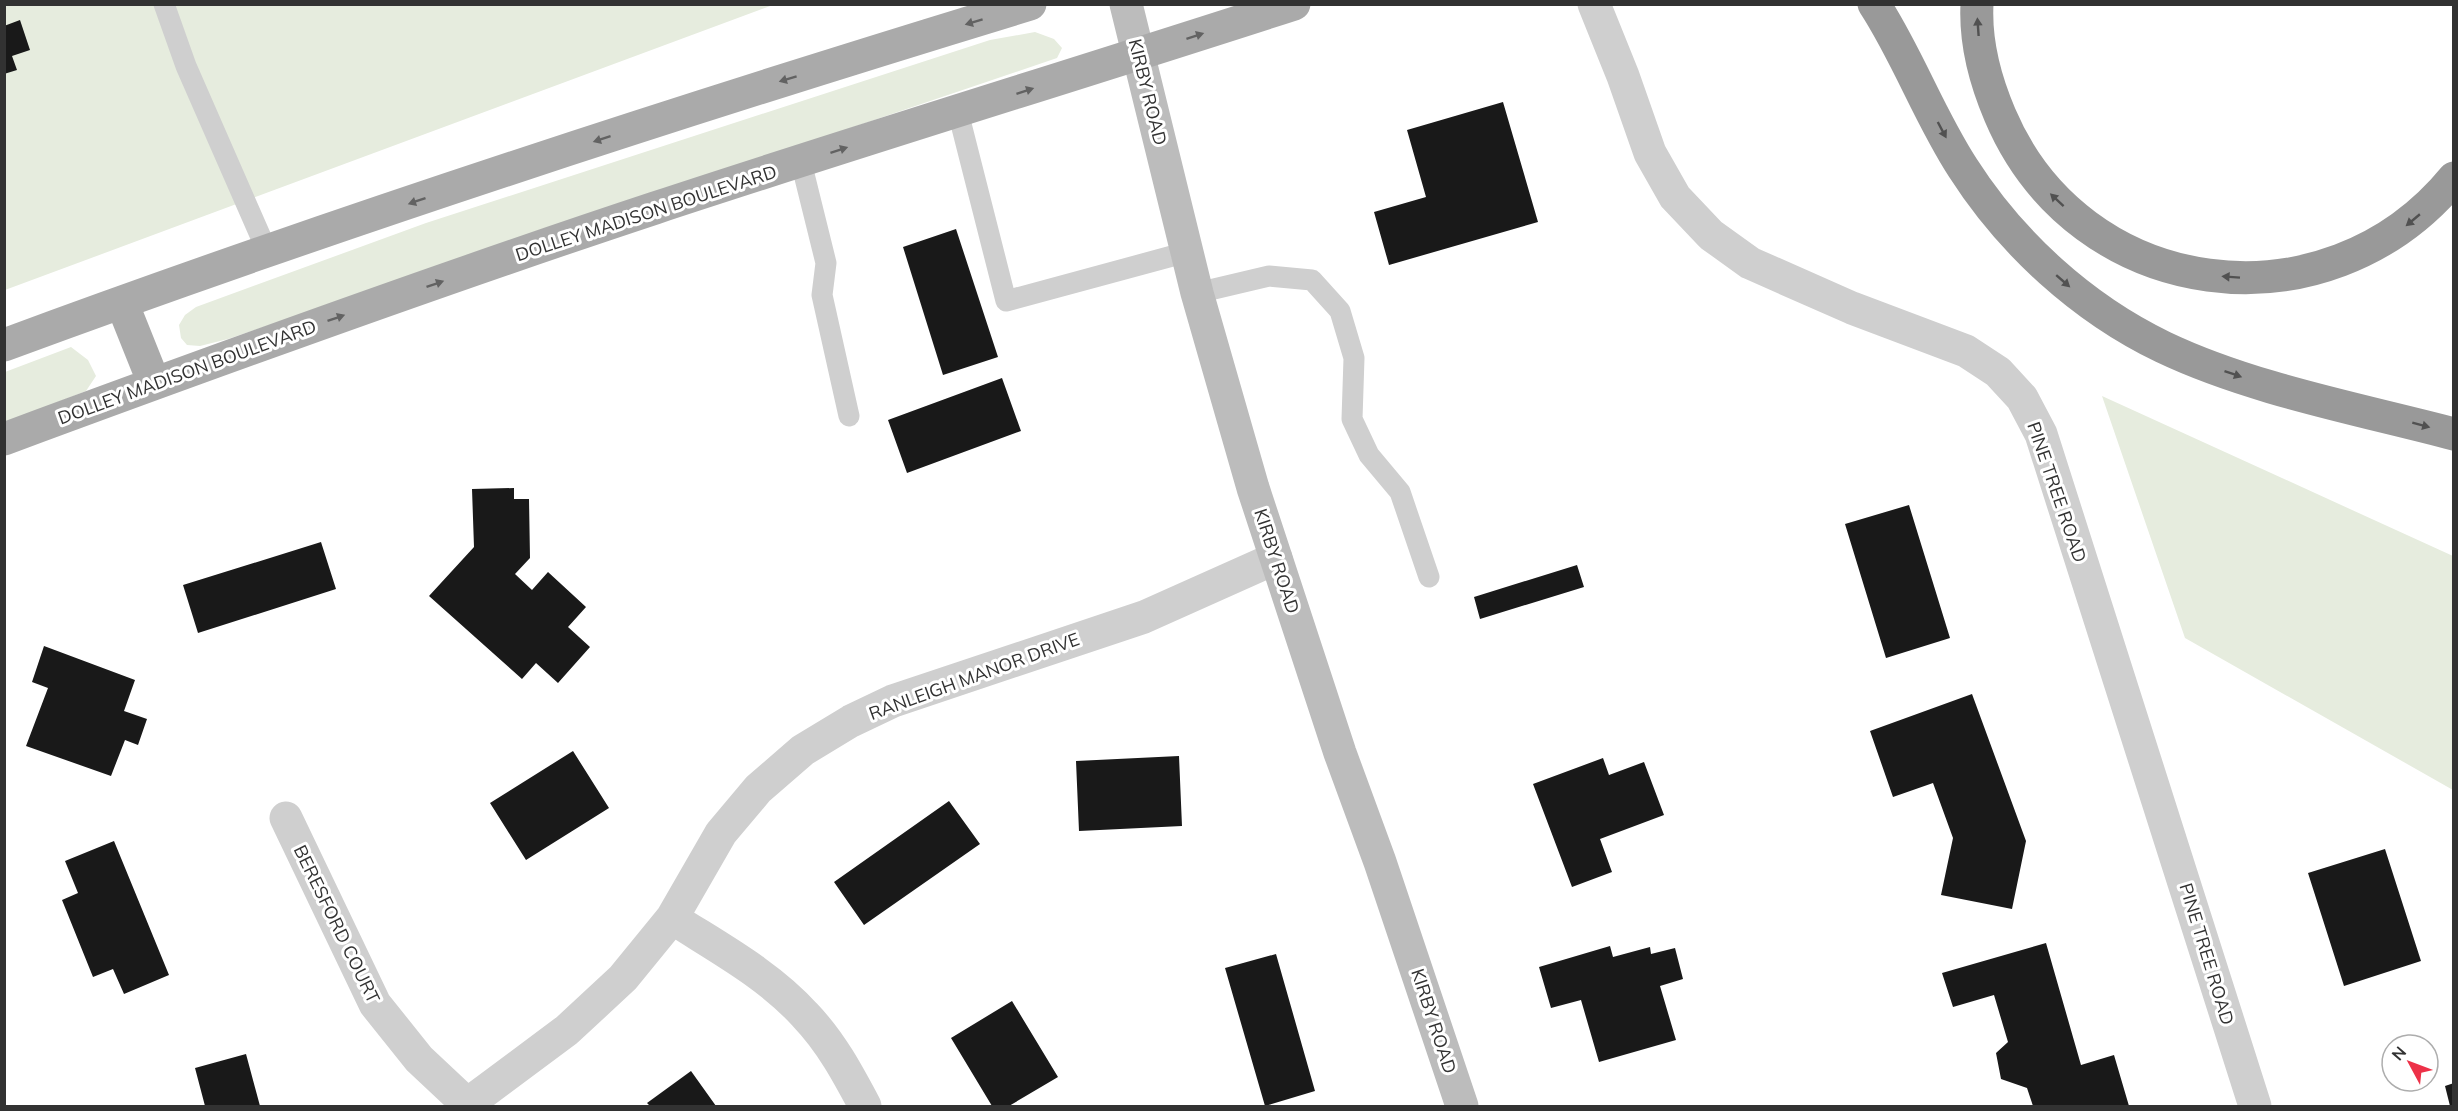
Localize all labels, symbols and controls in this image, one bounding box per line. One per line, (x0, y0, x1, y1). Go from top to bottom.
one-way arrow (1973, 17, 1982, 36)
one-way arrow (965, 18, 983, 27)
one-way arrow (1186, 31, 1204, 41)
street label: KIRBY ROAD (1124, 36, 1172, 148)
one-way arrow (779, 75, 797, 84)
one-way arrow (1016, 85, 1034, 95)
one-way arrow (1937, 121, 1947, 138)
one-way arrow (593, 134, 611, 144)
one-way arrow (830, 145, 848, 154)
street label: DOLLEY MADISON BOULEVARD (512, 160, 780, 266)
one-way arrow (2050, 194, 2065, 207)
one-way arrow (408, 197, 426, 207)
one-way arrow (2406, 213, 2421, 226)
one-way arrow (2222, 272, 2241, 282)
one-way arrow (2055, 274, 2070, 287)
one-way arrow (426, 278, 444, 288)
one-way arrow (327, 313, 345, 323)
street label: DOLLEY MADISON BOULEVARD (55, 314, 319, 430)
one-way arrow (2224, 369, 2242, 379)
street label: PINE TREE ROAD (2022, 419, 2092, 565)
one-way arrow (2411, 421, 2430, 431)
street label: KIRBY ROAD (1249, 506, 1305, 616)
street label: RANLEIGH MANOR DRIVE (866, 627, 1082, 725)
street label: BERESFORD COURT (289, 841, 385, 1007)
street label: PINE TREE ROAD (2175, 880, 2239, 1028)
street label: KIRBY ROAD (1406, 966, 1462, 1076)
north arrow (2380, 1033, 2440, 1093)
text: N (2387, 1042, 2410, 1064)

